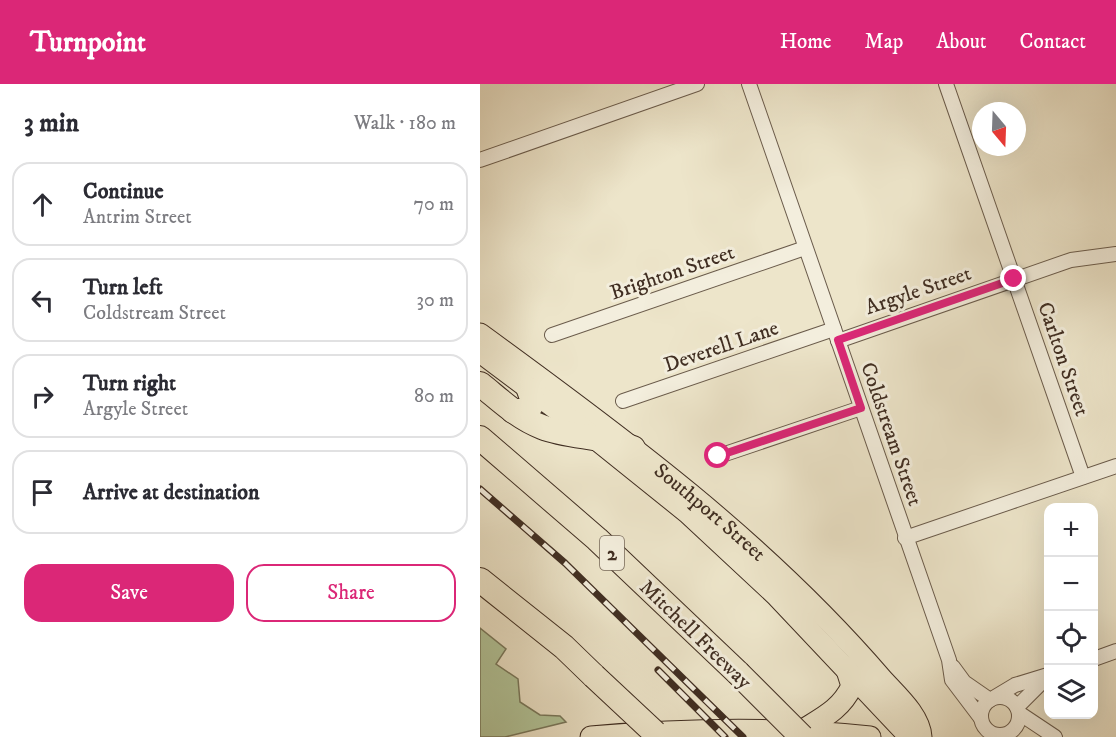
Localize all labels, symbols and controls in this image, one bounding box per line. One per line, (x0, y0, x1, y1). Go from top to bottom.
text: Turnpoint (30, 25, 146, 60)
text: Home (780, 29, 832, 55)
text: Map (865, 29, 903, 55)
text: About (936, 29, 987, 55)
text: Contact (1020, 29, 1086, 55)
north arrow (972, 102, 1026, 156)
text: 3 min (24, 107, 79, 140)
text: Walk · 180 m (354, 111, 456, 136)
text: Continue (83, 178, 164, 205)
icon: ahead (26, 188, 59, 221)
text: 70 m (413, 192, 454, 217)
text: Antrim Street (83, 205, 192, 230)
street label: Brighton Street (607, 239, 738, 306)
street label: Argyle Street (862, 261, 975, 321)
route end (1000, 265, 1026, 291)
text: Turn left (83, 274, 163, 301)
icon: left (26, 284, 59, 317)
text: 30 m (416, 288, 454, 313)
street label: Carlton Street (1031, 299, 1095, 420)
text: Coldstream Street (83, 301, 226, 326)
street label: Deverell Lane (661, 315, 782, 379)
street label: Coldstream Street (854, 359, 928, 510)
text: Turn right (83, 370, 176, 397)
icon: right (26, 380, 59, 413)
text: 80 m (414, 384, 454, 409)
text: Argyle Street (83, 397, 188, 422)
route start (704, 442, 730, 468)
street label: Southport Street (648, 458, 771, 567)
icon: arrive (26, 476, 59, 509)
text: Arrive at destination (83, 479, 260, 506)
map controls (1044, 503, 1098, 719)
button: + (1044, 503, 1098, 557)
road number: 2 (600, 536, 624, 570)
button: − (1044, 557, 1098, 611)
button: Save (24, 564, 234, 622)
button: Share (246, 564, 456, 622)
street label: Mitchell Freeway (634, 575, 758, 696)
button: locate (1044, 611, 1098, 665)
button: layers (1044, 665, 1098, 719)

